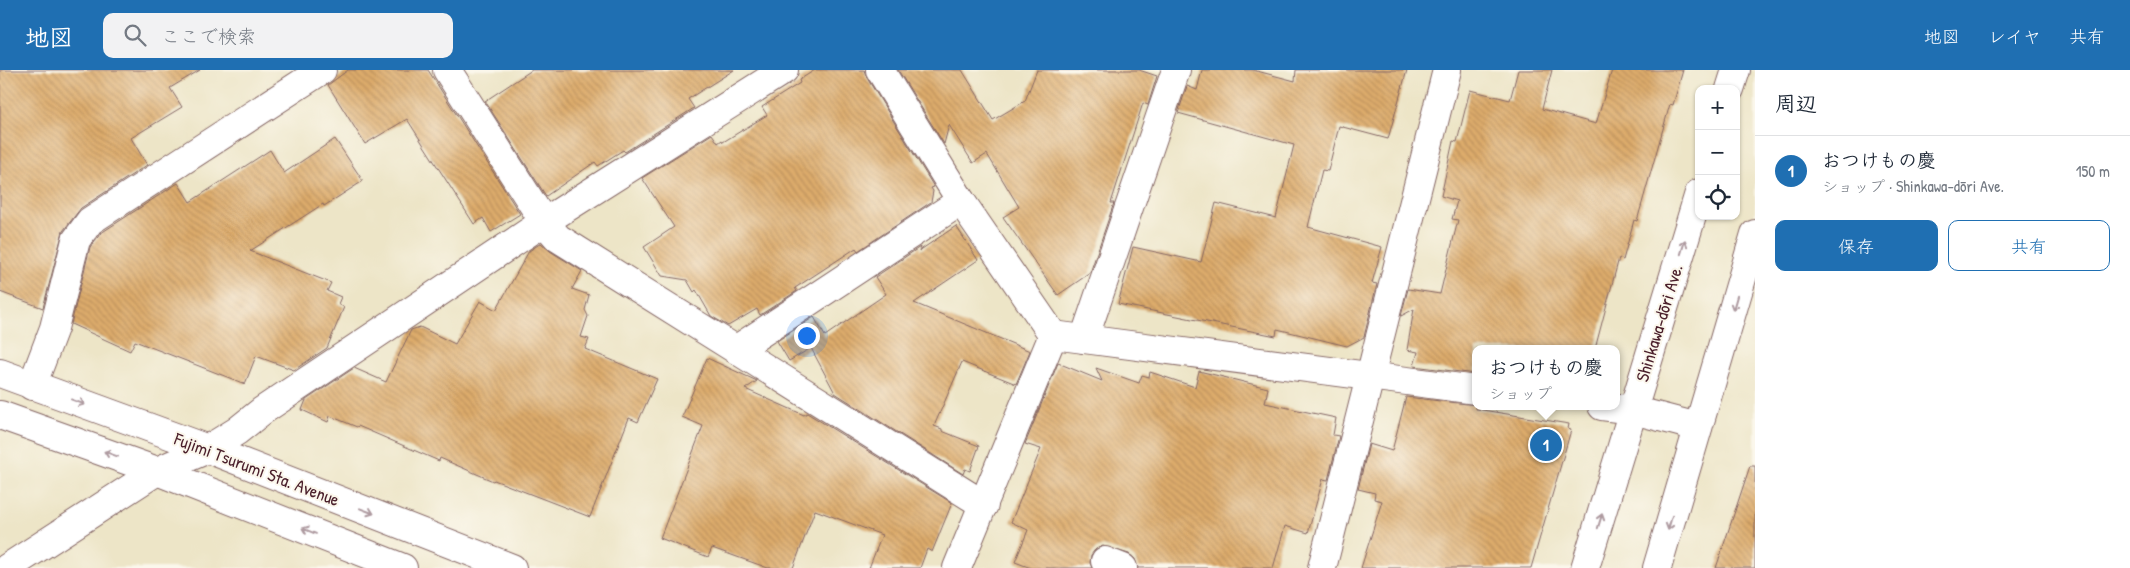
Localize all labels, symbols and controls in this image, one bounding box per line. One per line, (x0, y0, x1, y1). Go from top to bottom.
search box (103, 13, 453, 58)
text: 地図 (25, 21, 73, 53)
icon: search (121, 21, 149, 49)
text: ここで検索 (161, 23, 256, 49)
text: 地図 (1924, 24, 1960, 49)
text: レイヤ (1988, 24, 2041, 49)
text: 共有 (2069, 24, 2105, 49)
map controls (1695, 85, 1740, 220)
button: + (1695, 85, 1740, 130)
text: 周辺 (1775, 89, 1817, 118)
button: − (1695, 130, 1740, 175)
text: おつけもの慶 (1822, 147, 1936, 173)
text: 1 (1788, 160, 1794, 182)
text: 150 m (2076, 160, 2110, 182)
button: locate (1695, 175, 1740, 220)
text: ショップ · Shinkawa-dōri Ave. (1822, 175, 2004, 197)
button: 保存 (1775, 220, 1938, 271)
button: 共有 (1948, 220, 2110, 271)
one-way arrow (1678, 239, 1688, 255)
street label: Shinkawa-dōri Ave. (1629, 261, 1689, 385)
one-way arrow (1729, 294, 1739, 310)
your location (794, 323, 820, 349)
popup (1472, 345, 1620, 410)
text: おつけもの慶 (1489, 354, 1603, 380)
text: ショップ (1489, 382, 1552, 404)
one-way arrow (70, 398, 86, 407)
street label: Fujimi Tsurumi Sta. Avenue (170, 426, 343, 512)
pin: 1 (1530, 426, 1562, 464)
one-way arrow (104, 449, 119, 458)
one-way arrow (359, 507, 374, 516)
one-way arrow (1596, 514, 1605, 530)
one-way arrow (1665, 514, 1675, 530)
one-way arrow (302, 526, 317, 535)

